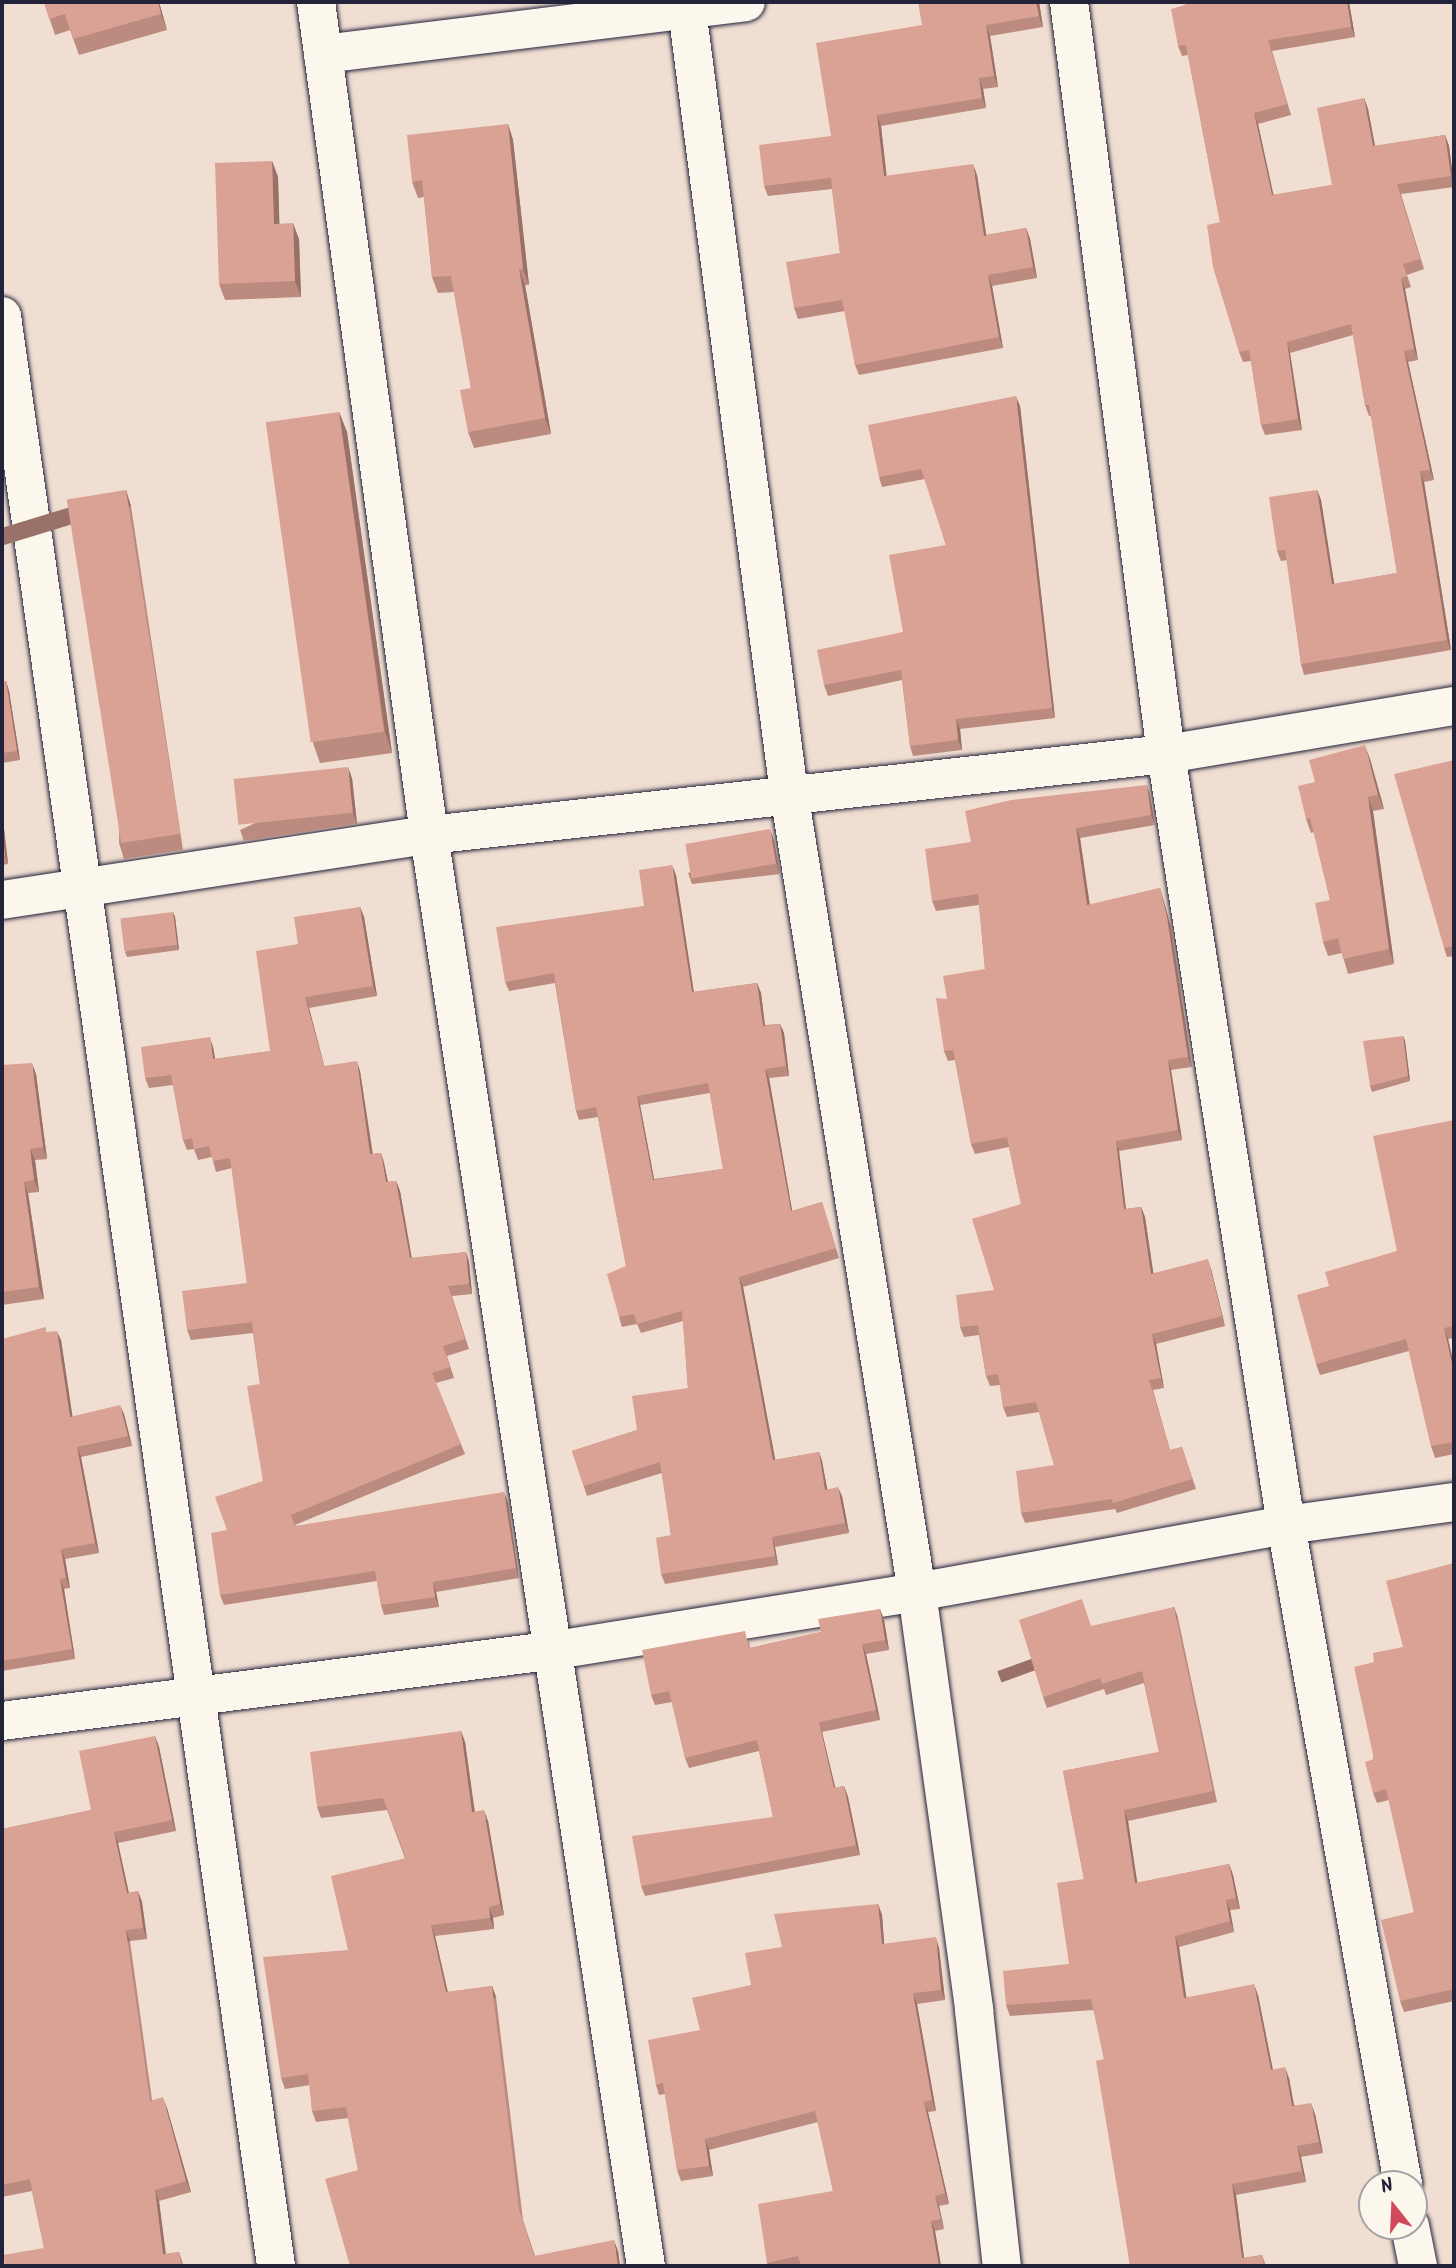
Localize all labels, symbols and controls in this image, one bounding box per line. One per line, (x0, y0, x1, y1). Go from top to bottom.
north arrow (1358, 2170, 1428, 2240)
text: N (1377, 2171, 1397, 2203)

